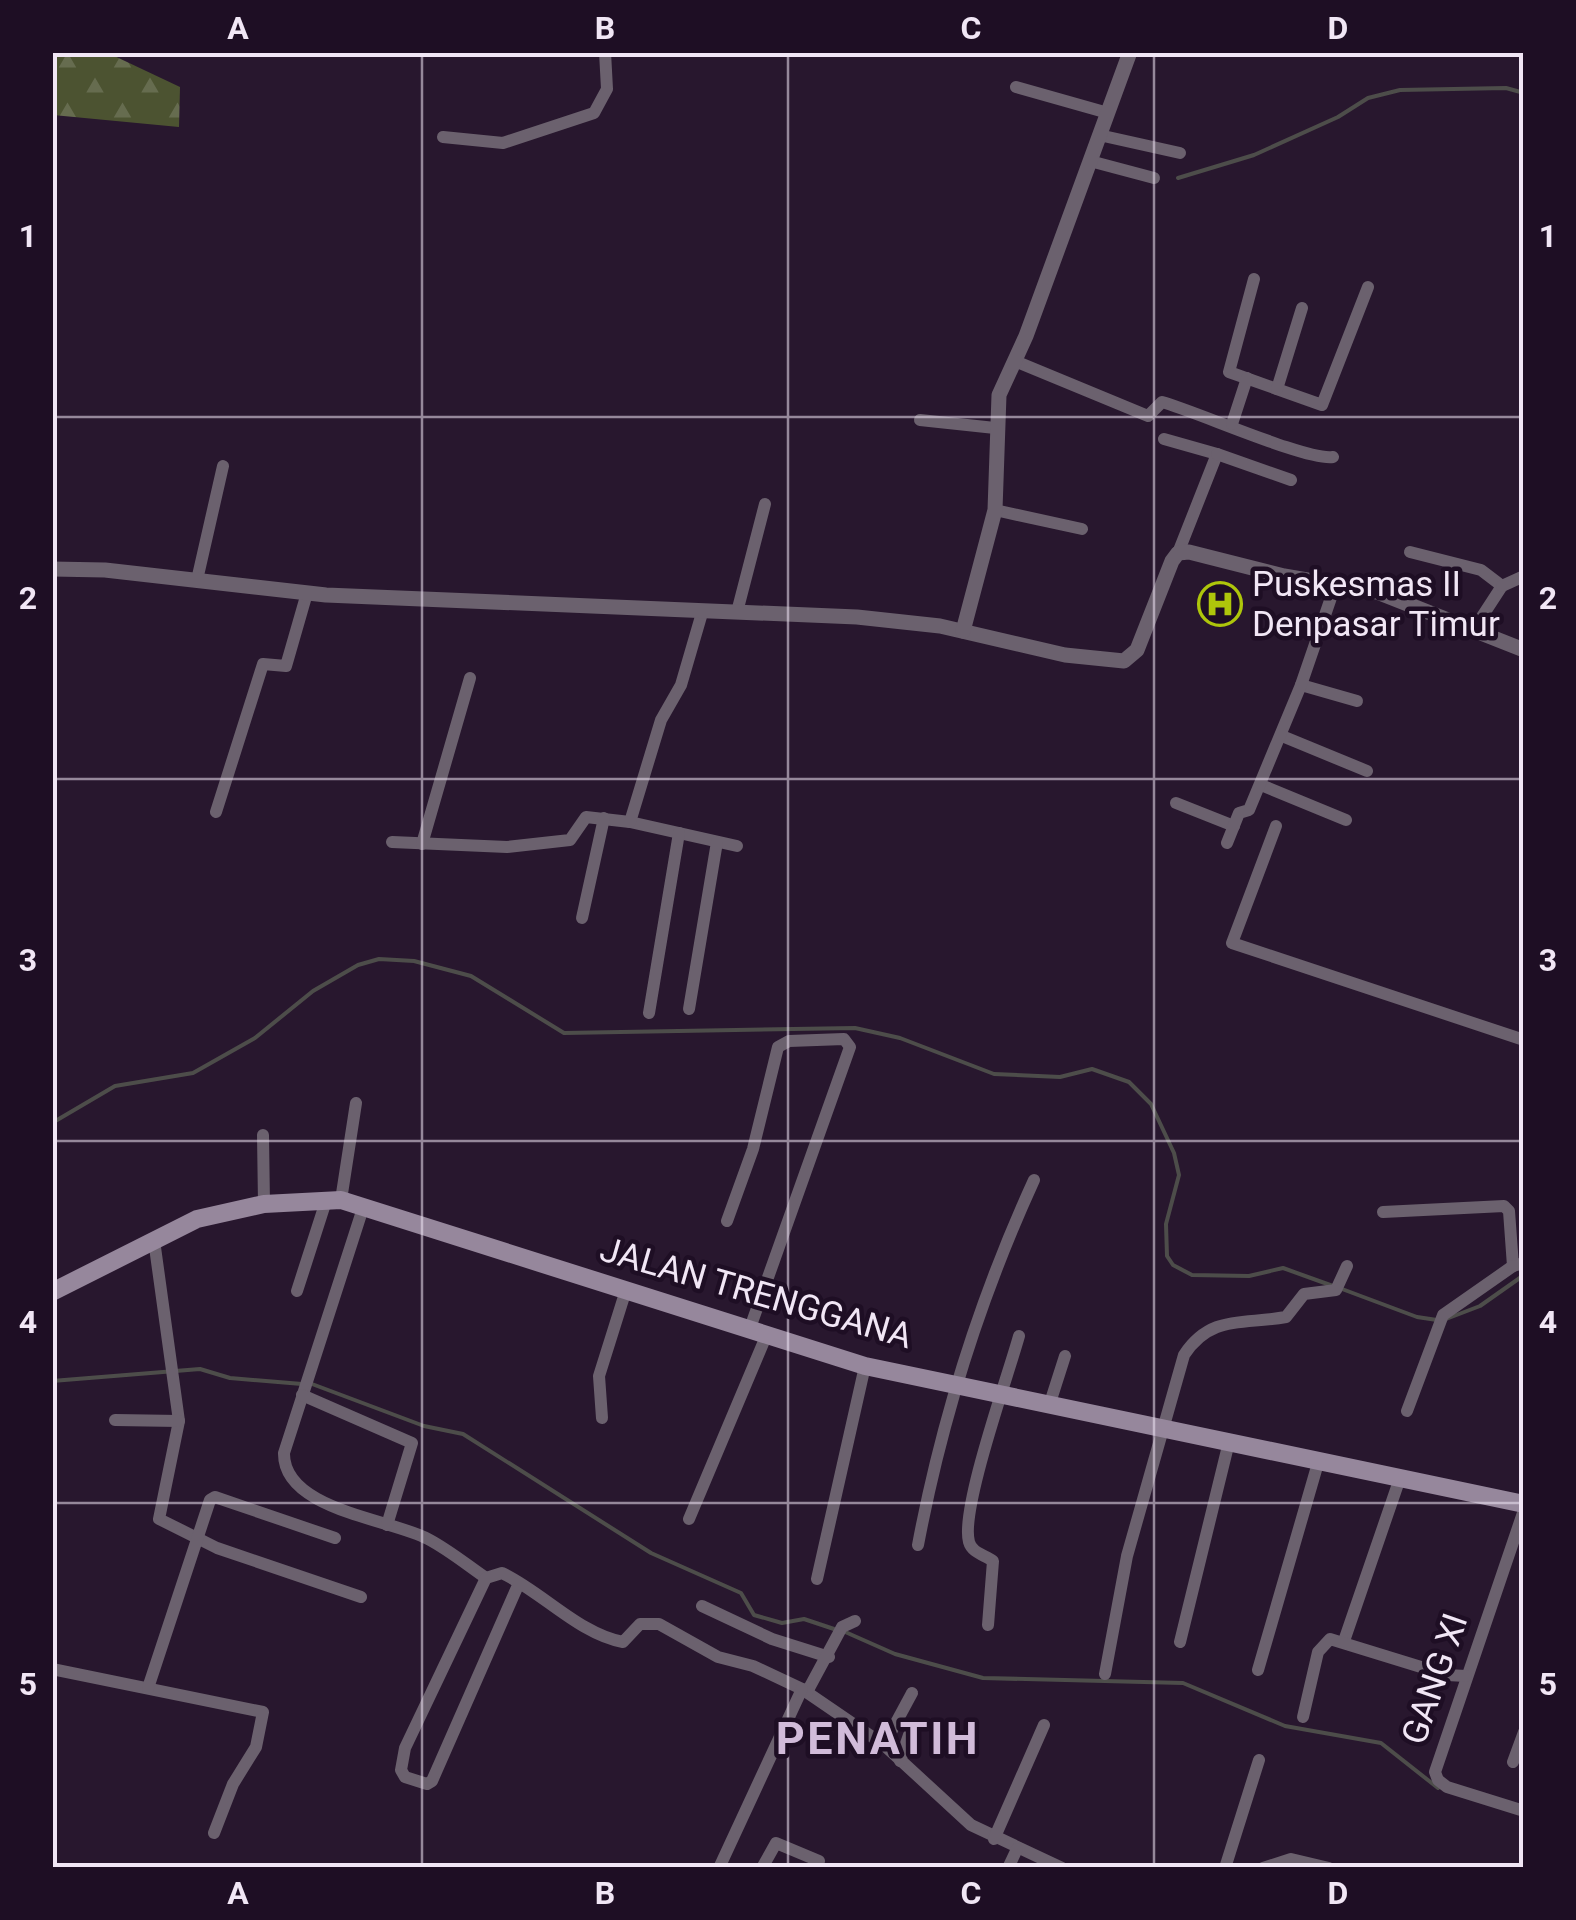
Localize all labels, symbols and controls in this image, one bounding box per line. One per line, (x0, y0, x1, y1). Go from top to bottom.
text: A (227, 9, 249, 47)
text: B (595, 9, 615, 47)
text: C (961, 9, 981, 47)
text: D (1328, 9, 1348, 47)
text: 1 (19, 217, 37, 255)
text: 1 (1539, 217, 1557, 255)
place label: Puskesmas II Denpasar Timur (1252, 564, 1500, 645)
text: 2 (19, 579, 37, 617)
text: 2 (1539, 579, 1557, 617)
hospital icon: Puskesmas II Denpasar Timur (1197, 581, 1243, 627)
text: 3 (19, 941, 37, 979)
text: 3 (1539, 941, 1557, 979)
street label: JALAN TRENGGANA (595, 1229, 917, 1357)
text: 4 (19, 1303, 37, 1341)
text: 4 (1539, 1303, 1557, 1341)
street label: GANG XI (1394, 1608, 1476, 1750)
text: 5 (19, 1665, 37, 1703)
text: 5 (1539, 1665, 1557, 1703)
district label: PENATIH (776, 1712, 980, 1765)
text: A (227, 1874, 249, 1912)
text: B (595, 1874, 615, 1912)
text: C (961, 1874, 981, 1912)
text: D (1328, 1874, 1348, 1912)

